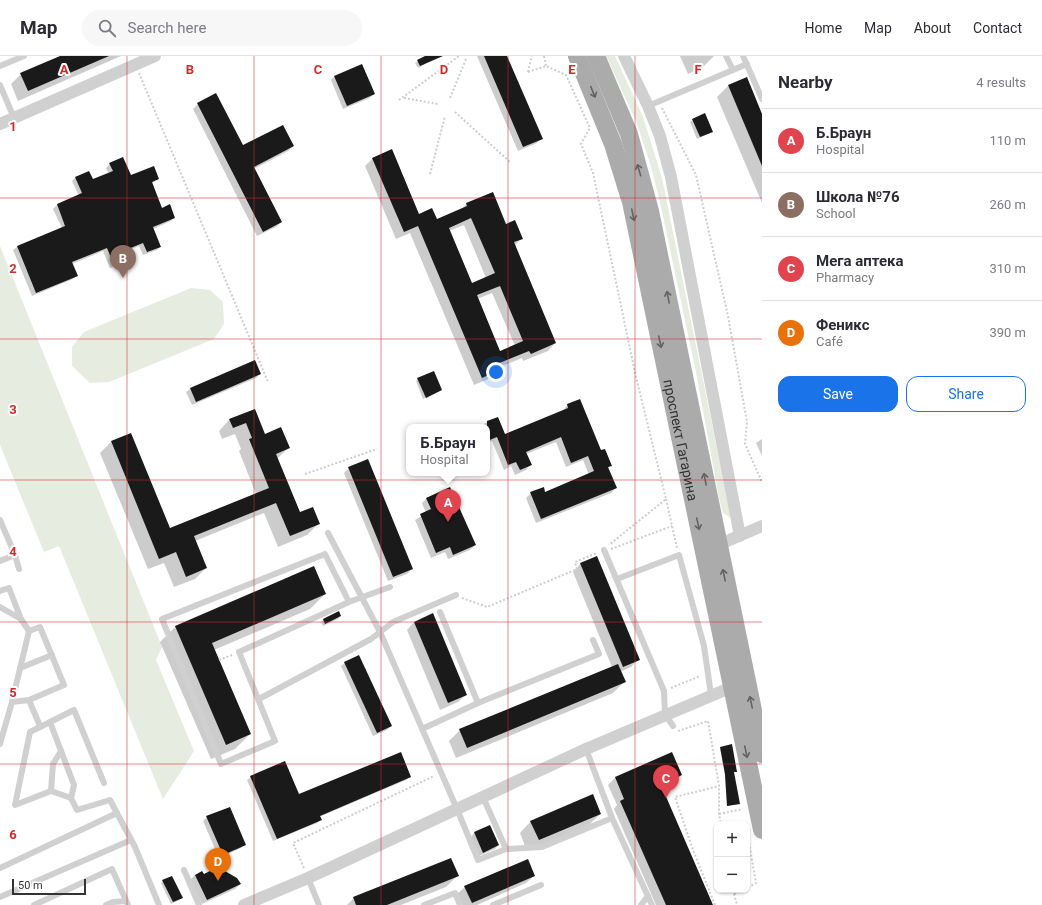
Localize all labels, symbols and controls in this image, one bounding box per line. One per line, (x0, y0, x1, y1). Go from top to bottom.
search box (82, 10, 362, 46)
text: Map (20, 16, 58, 39)
icon: search (96, 17, 118, 39)
text: Search here (128, 19, 206, 37)
text: Home (804, 20, 842, 36)
text: Map (864, 20, 892, 36)
text: About (914, 20, 951, 36)
text: Contact (973, 20, 1022, 36)
text: A (60, 62, 69, 77)
text: B (186, 62, 194, 77)
text: C (314, 62, 323, 77)
text: D (440, 62, 448, 77)
text: E (568, 62, 576, 77)
text: F (694, 62, 702, 77)
text: Nearby (778, 72, 833, 92)
text: 4 results (976, 75, 1026, 90)
one-way arrow (589, 85, 597, 97)
text: 1 (9, 119, 17, 134)
text: Б.Браун (816, 124, 871, 142)
text: A (787, 133, 795, 148)
text: 110 m (989, 133, 1026, 148)
text: Hospital (816, 142, 864, 157)
one-way arrow (635, 164, 643, 177)
text: Школа №76 (816, 188, 900, 206)
text: B (787, 197, 795, 212)
text: 260 m (989, 197, 1026, 212)
text: School (816, 206, 856, 221)
one-way arrow (630, 208, 638, 221)
pin: B (110, 245, 136, 278)
text: Мега аптека (816, 252, 904, 270)
text: 2 (9, 261, 17, 276)
text: C (787, 261, 795, 276)
text: 310 m (989, 261, 1026, 276)
text: Pharmacy (816, 270, 874, 285)
one-way arrow (663, 291, 671, 304)
text: Феникс (816, 316, 869, 334)
text: D (787, 325, 795, 340)
text: 390 m (989, 325, 1026, 340)
text: Café (816, 334, 843, 349)
one-way arrow (656, 335, 664, 348)
your location (486, 362, 506, 382)
button: Save (778, 376, 898, 412)
button: Share (906, 376, 1026, 412)
street label: проспект Гагарина (660, 378, 701, 502)
text: 3 (9, 402, 17, 417)
popup (406, 424, 490, 476)
text: Б.Браун (420, 434, 476, 452)
text: Hospital (420, 452, 469, 467)
one-way arrow (700, 473, 708, 486)
pin: A (435, 489, 461, 522)
one-way arrow (694, 517, 702, 530)
text: 4 (9, 544, 17, 559)
one-way arrow (720, 569, 728, 582)
text: 5 (9, 685, 17, 700)
one-way arrow (747, 696, 755, 709)
one-way arrow (742, 745, 750, 758)
pin: C (653, 765, 679, 798)
map controls (714, 821, 750, 893)
button: + (714, 821, 750, 857)
text: 6 (9, 827, 17, 842)
pin: D (205, 848, 231, 881)
button: − (714, 857, 750, 893)
scale bar (12, 877, 86, 896)
text: 50 m (18, 879, 43, 892)

